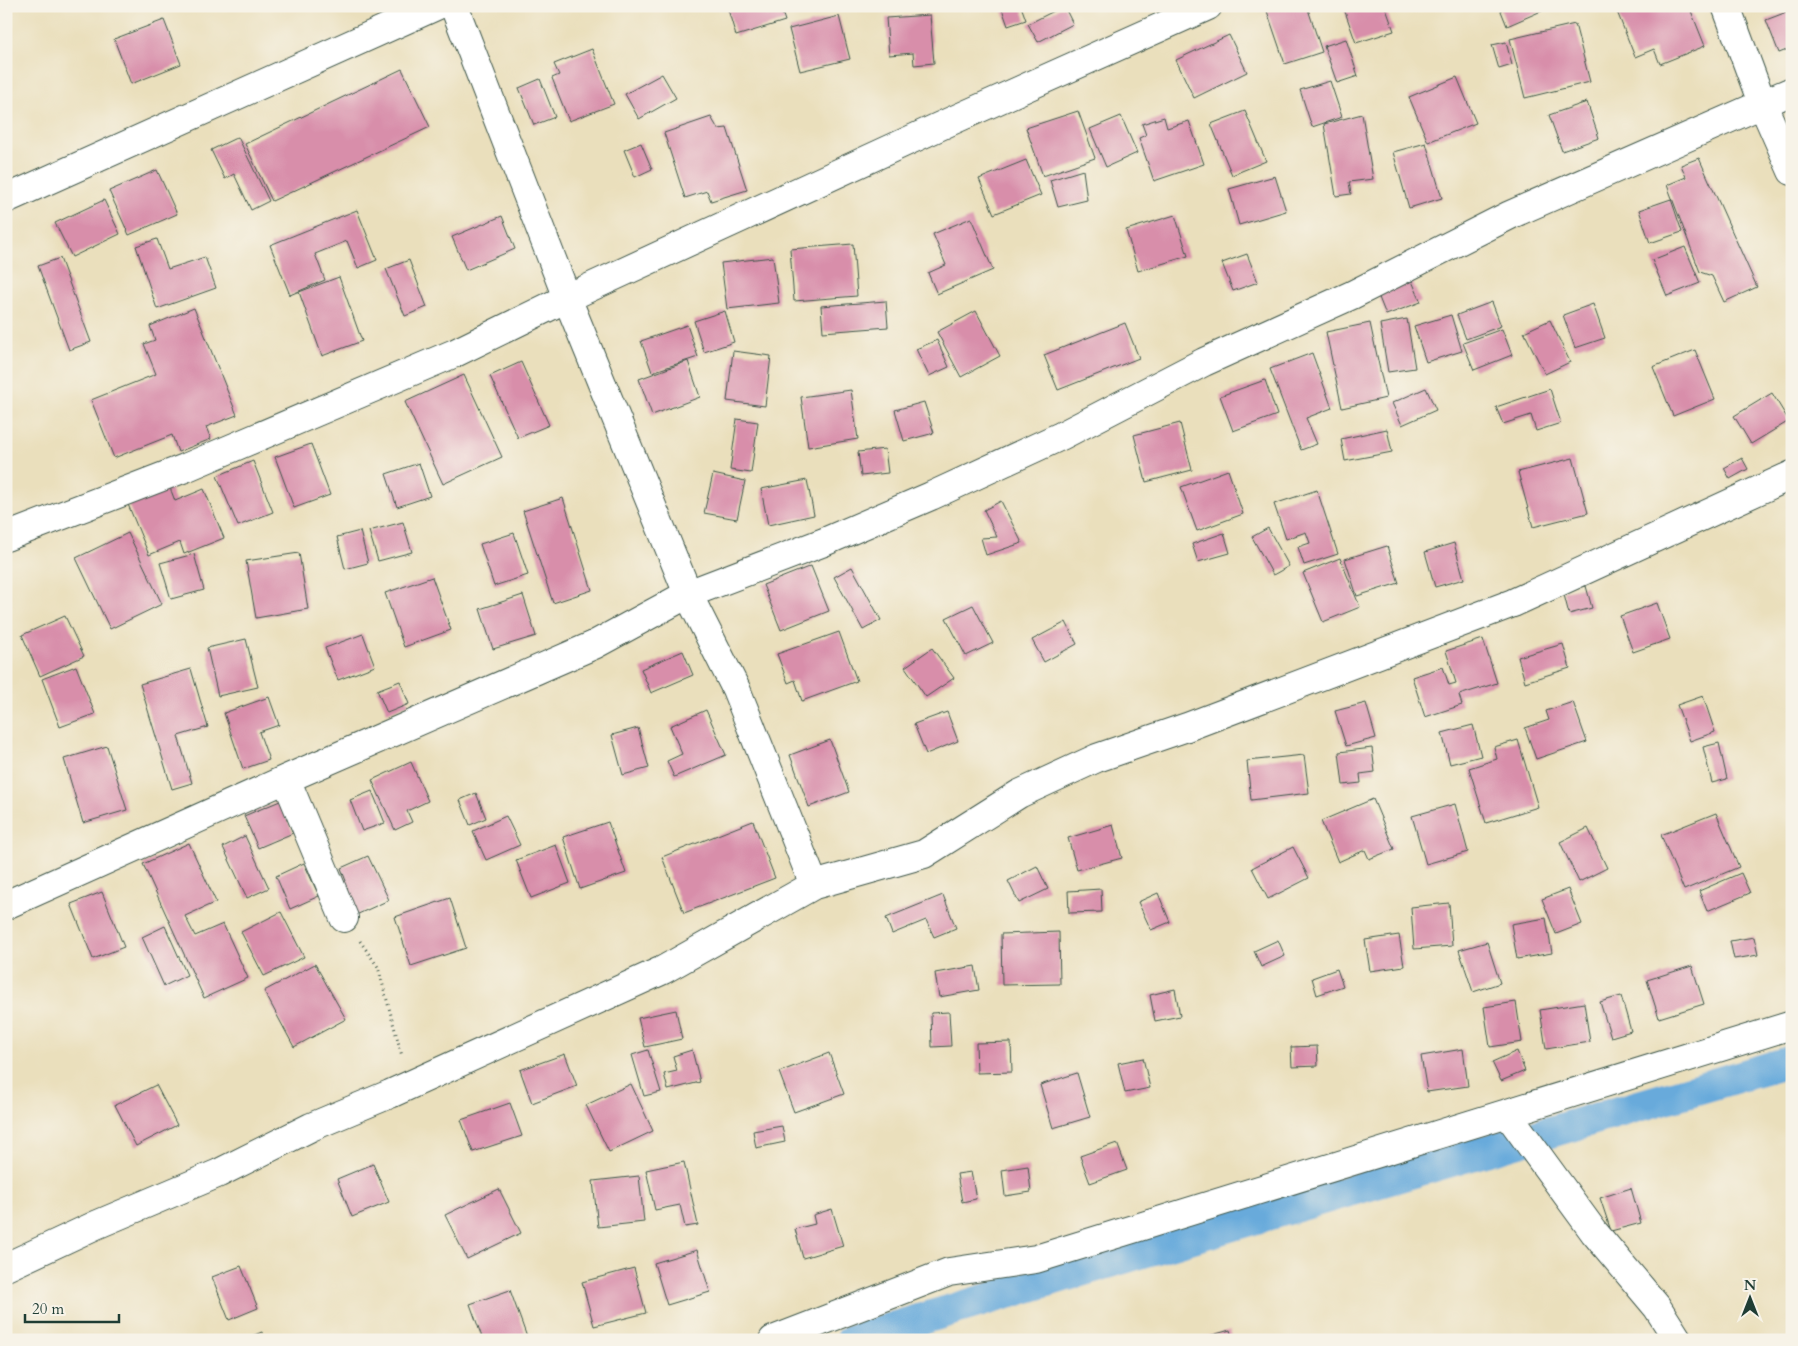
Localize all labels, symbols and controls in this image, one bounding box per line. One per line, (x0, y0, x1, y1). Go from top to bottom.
north arrow (1726, 1274, 1776, 1324)
text: N (1744, 1276, 1756, 1295)
scale bar (25, 1291, 119, 1323)
text: 20 m (32, 1299, 64, 1319)

